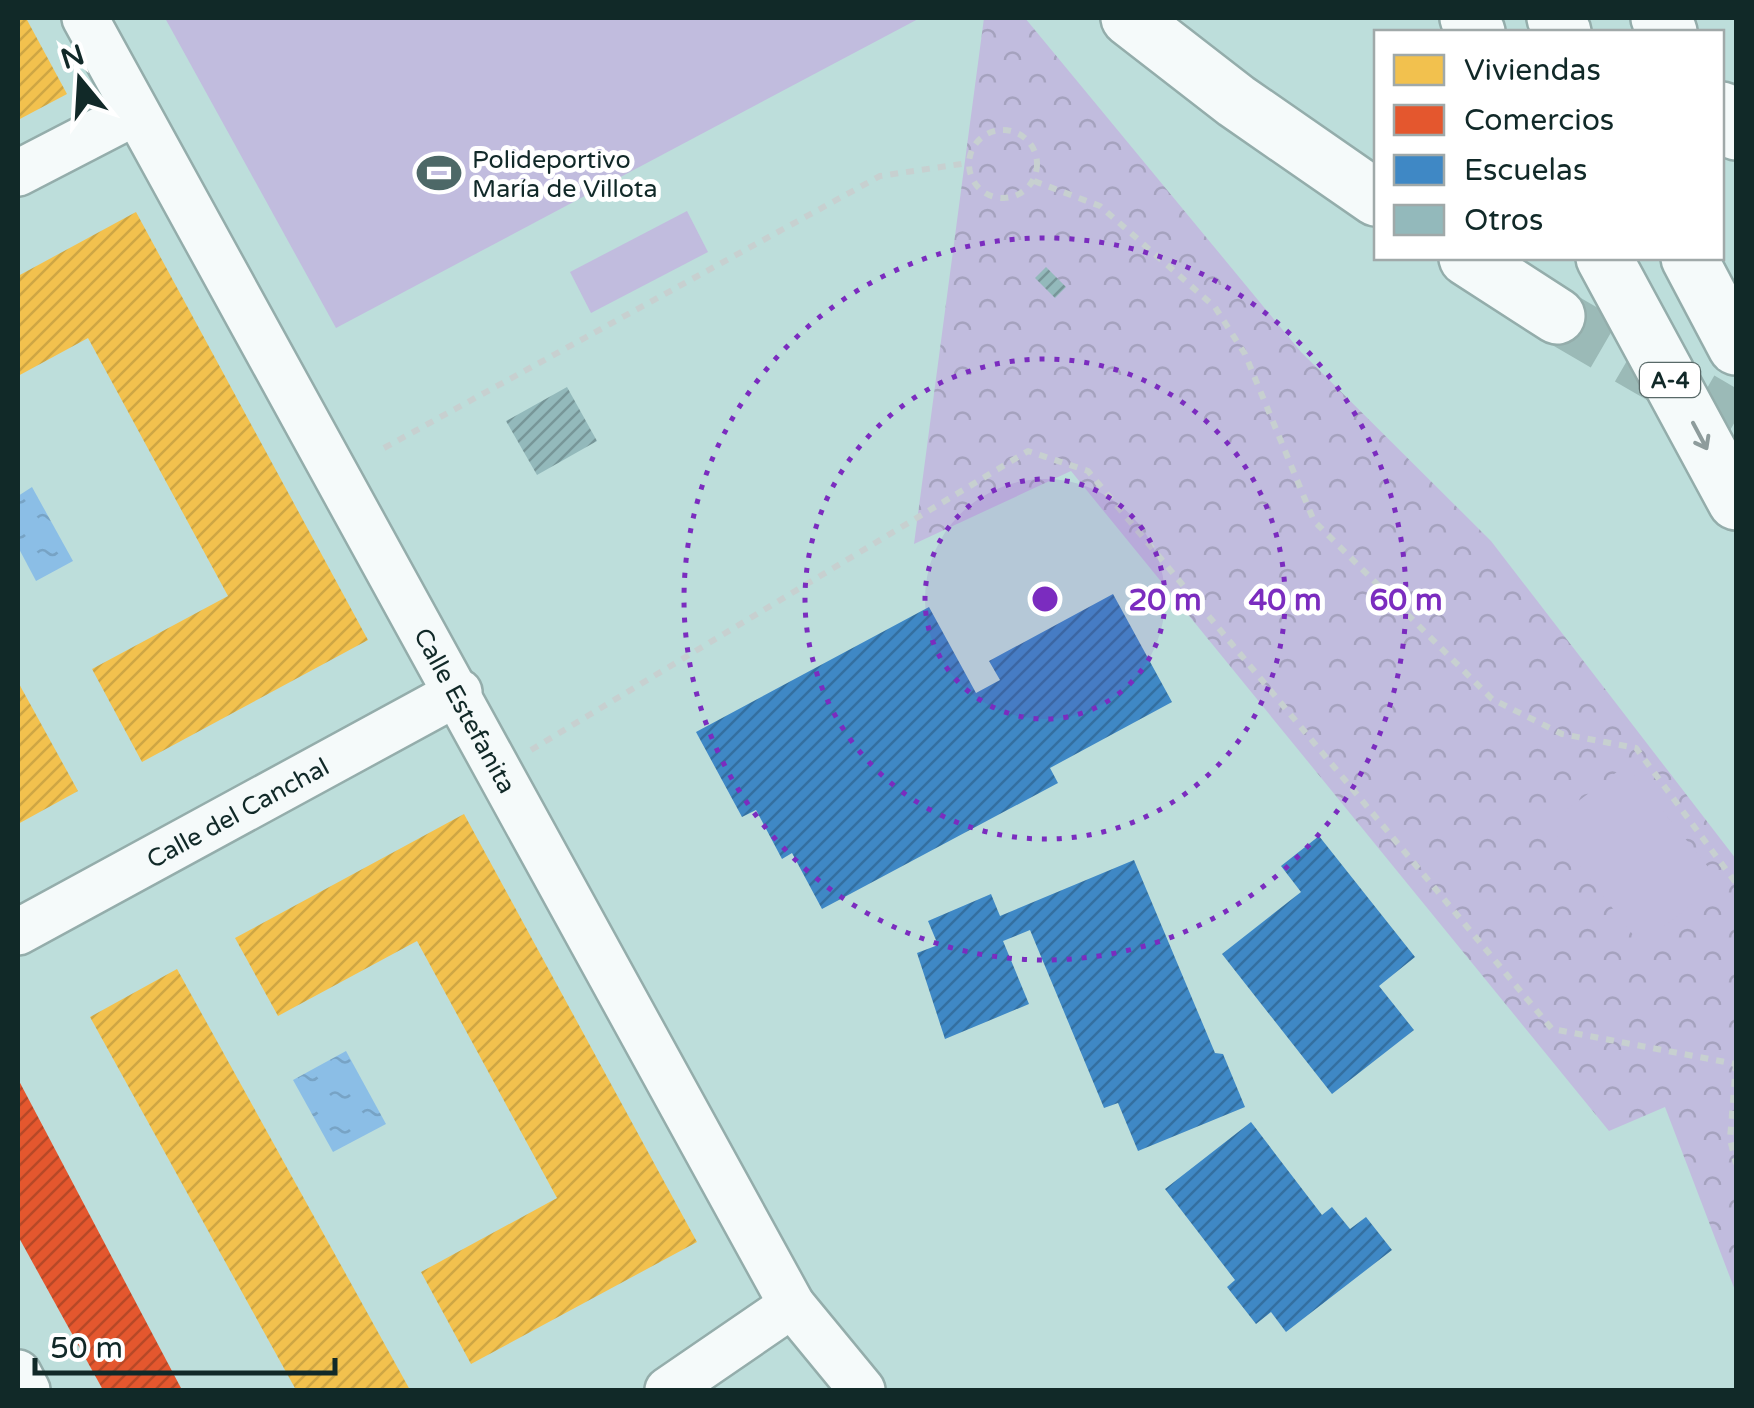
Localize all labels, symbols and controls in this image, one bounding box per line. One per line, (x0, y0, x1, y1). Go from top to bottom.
north arrow (30, 30, 130, 130)
legend (1374, 30, 1724, 260)
text: N (57, 38, 89, 77)
text: Viviendas (1464, 52, 1601, 89)
text: Comercios (1464, 102, 1614, 139)
place label: Polideportivo María de Villota (472, 145, 657, 204)
sports icon: Polideportivo María de Villota (415, 149, 463, 197)
text: Escuelas (1464, 152, 1587, 189)
text: Otros (1464, 202, 1544, 239)
road number: A-4 (1640, 363, 1700, 397)
one-way arrow (1691, 420, 1711, 450)
centre of rings (1027, 581, 1063, 617)
text: 20 m (1128, 582, 1202, 619)
text: 40 m (1248, 582, 1322, 619)
text: 60 m (1369, 582, 1443, 619)
street label: Calle Estefanita (407, 623, 522, 799)
street label: Calle del Canchal (142, 752, 334, 875)
scale bar (35, 1313, 335, 1375)
text: 50 m (50, 1330, 123, 1367)

